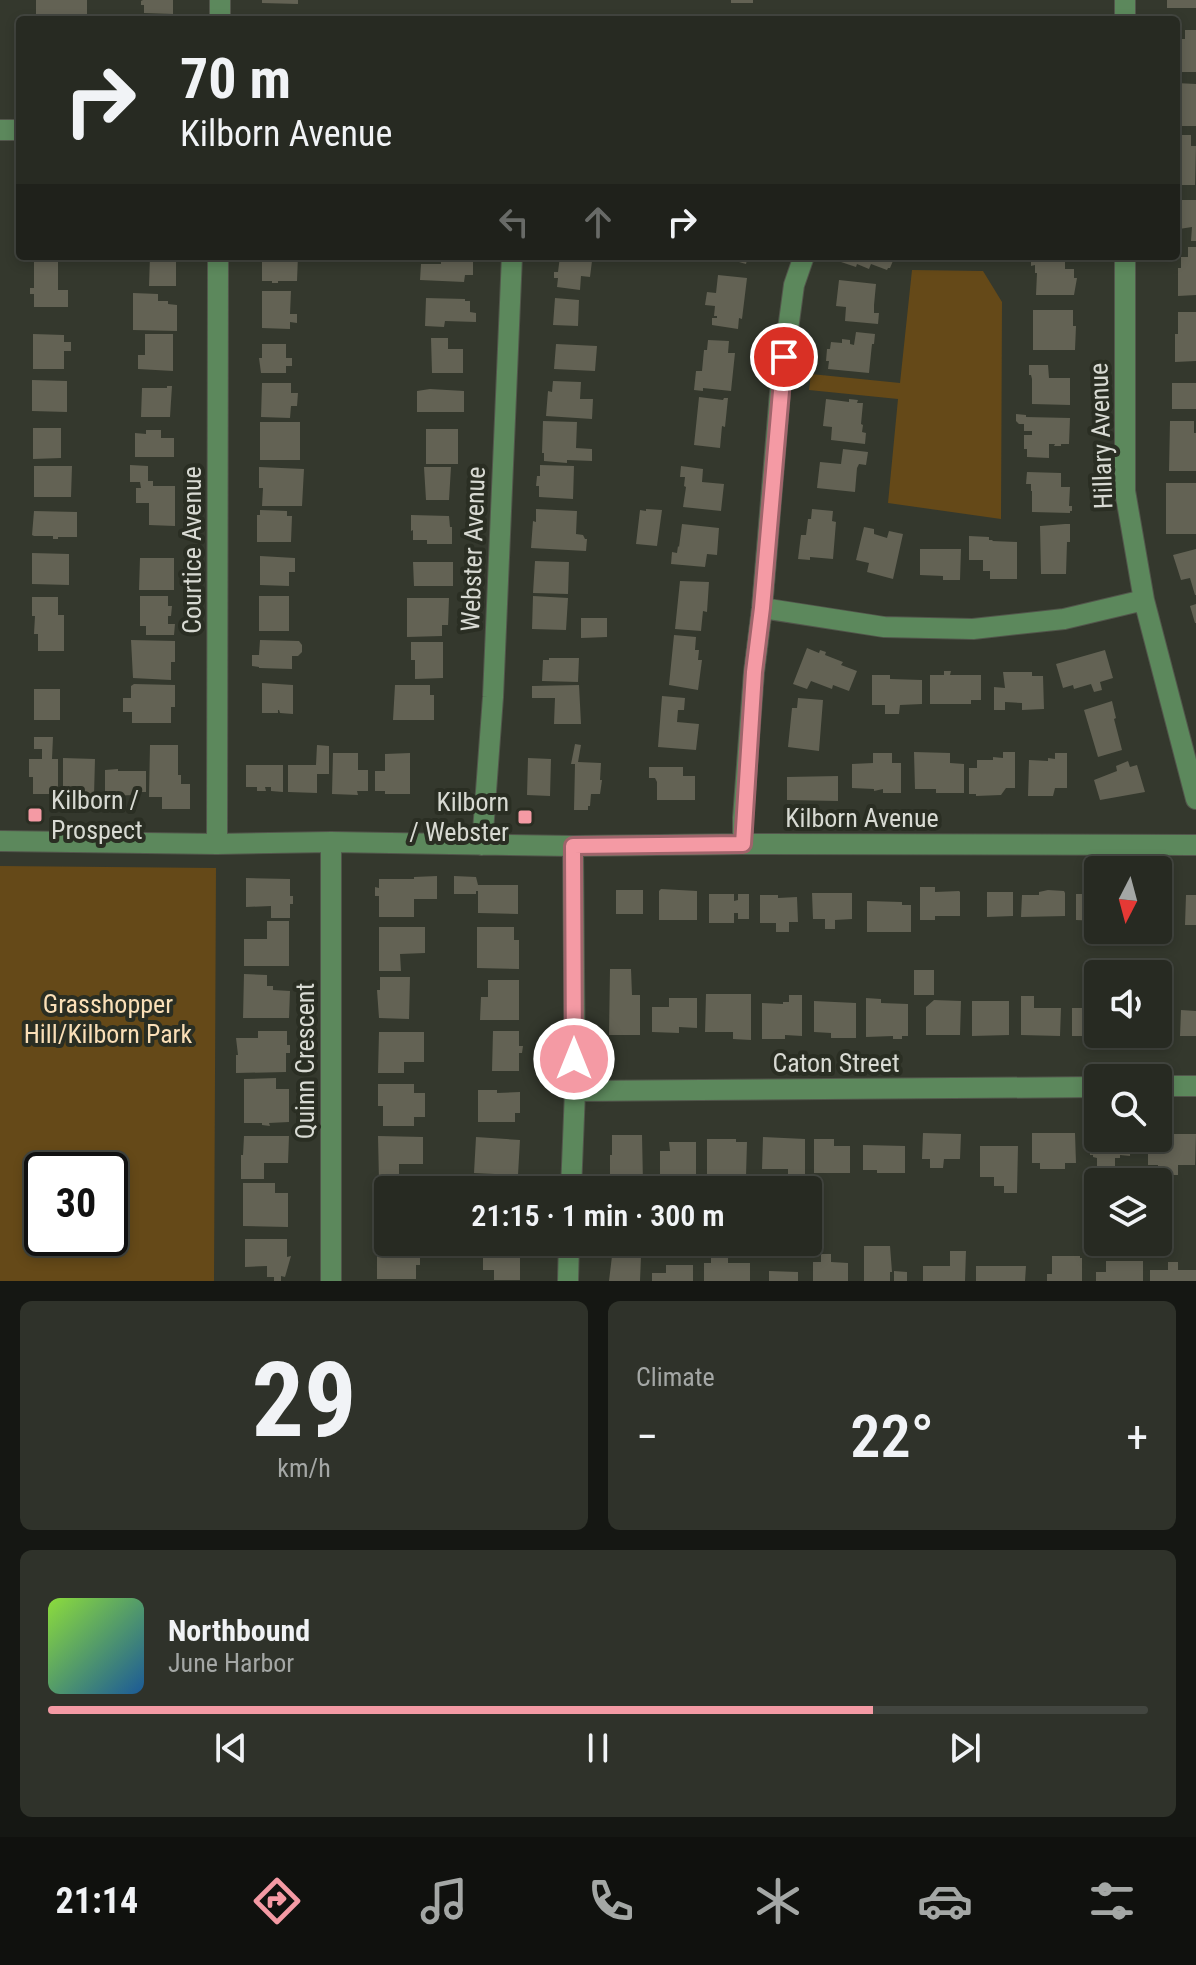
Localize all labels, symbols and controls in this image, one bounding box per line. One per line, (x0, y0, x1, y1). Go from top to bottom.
text: 70 m (180, 46, 291, 112)
icon: right (48, 48, 152, 152)
text: Kilborn Avenue (180, 113, 392, 155)
icon: left (492, 200, 536, 244)
icon: ahead (576, 200, 620, 244)
icon: right (660, 200, 704, 244)
pin (750, 323, 818, 391)
icon: arrive (762, 335, 806, 379)
street label: Hillary Avenue (1083, 362, 1119, 510)
street label: Courtice Avenue (177, 466, 207, 634)
street label: Webster Avenue (455, 466, 491, 632)
place label: Kilborn / Prospect (51, 785, 143, 845)
place label: Kilborn / Webster (409, 787, 509, 847)
street label: Kilborn Avenue (785, 803, 939, 833)
marker: Kilborn / Prospect (26, 806, 44, 824)
marker: Kilborn / Webster (516, 808, 534, 826)
north arrow (1084, 856, 1172, 944)
map controls (1084, 856, 1172, 1256)
button: sound (1084, 960, 1172, 1048)
street label: Quinn Crescent (290, 983, 320, 1139)
park label: Grasshopper Hill/Kilborn Park (24, 989, 193, 1049)
position arrow (532, 1017, 616, 1101)
street label: Caton Street (772, 1048, 900, 1078)
button: search (1084, 1064, 1172, 1152)
speed limit sign: 30 (24, 1152, 128, 1256)
button: layers (1084, 1168, 1172, 1256)
text: 21:15 · 1 min · 300 m (471, 1198, 725, 1233)
text: 29 (251, 1340, 357, 1461)
text: Climate (636, 1362, 715, 1392)
text: 22° (850, 1401, 934, 1472)
text: − (636, 1411, 658, 1463)
text: + (1126, 1411, 1148, 1463)
text: km/h (277, 1453, 331, 1483)
text: Northbound (168, 1613, 310, 1648)
text: June Harbor (168, 1648, 294, 1678)
icon: previous (209, 1726, 253, 1770)
icon: pause (576, 1726, 620, 1770)
icon: next (943, 1726, 987, 1770)
icon: directions (249, 1873, 305, 1929)
icon: music (416, 1873, 472, 1929)
icon: phone (583, 1873, 639, 1929)
icon: climate (750, 1873, 806, 1929)
icon: car (917, 1873, 973, 1929)
icon: filters (1084, 1873, 1140, 1929)
text: 21:14 (56, 1880, 138, 1922)

